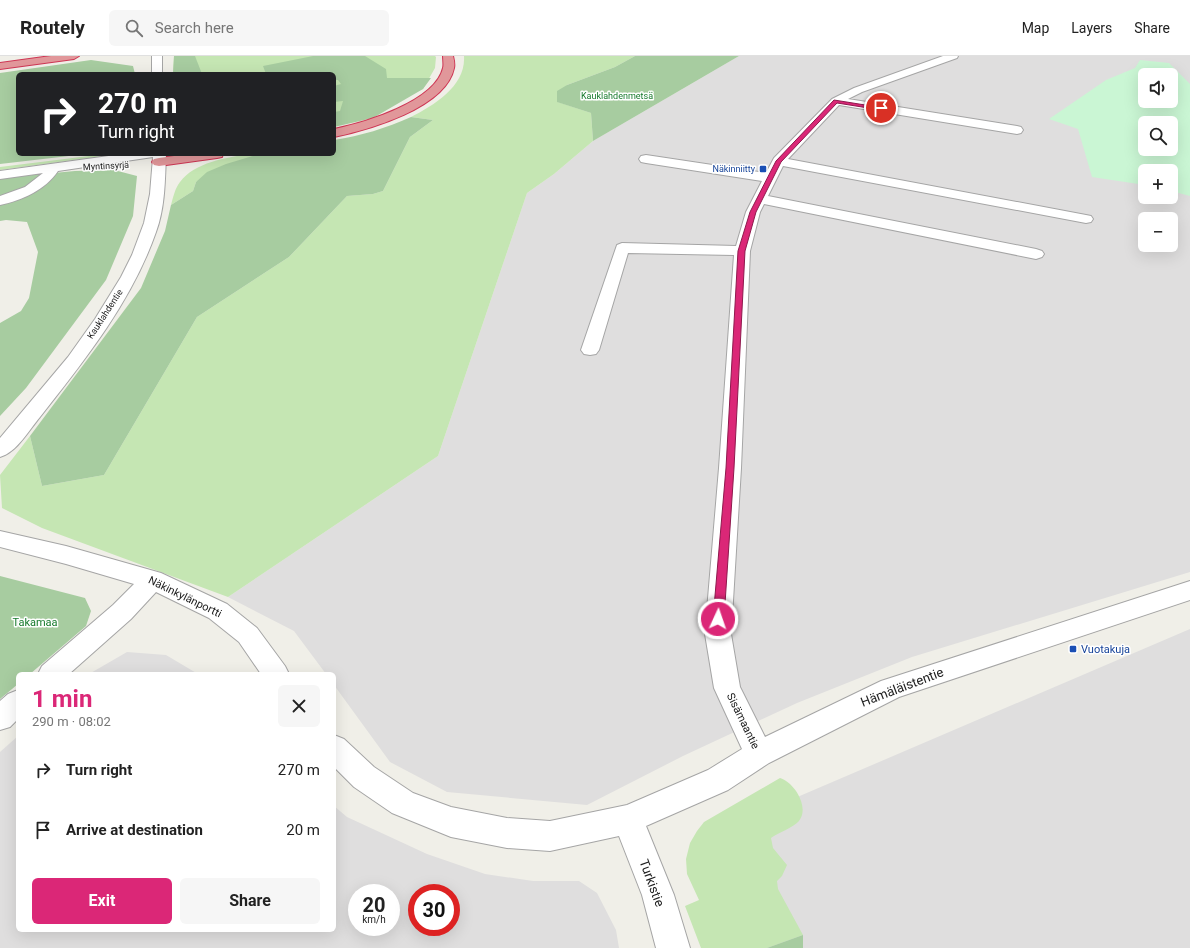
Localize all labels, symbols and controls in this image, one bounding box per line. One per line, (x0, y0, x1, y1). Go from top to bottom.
search box (109, 10, 389, 46)
text: Routely (20, 16, 85, 39)
icon: search (123, 17, 145, 39)
text: Search here (155, 19, 234, 37)
text: Map (1022, 20, 1049, 36)
text: Layers (1071, 20, 1112, 36)
text: Share (1134, 20, 1170, 36)
map controls (1138, 68, 1178, 252)
button: sound (1138, 68, 1178, 108)
text: 270 m (98, 87, 177, 120)
icon: right (32, 88, 84, 140)
park label: Kauklahdenmetsä (581, 91, 653, 101)
pin (864, 91, 898, 125)
icon: arrive (870, 97, 892, 119)
button: search (1138, 116, 1178, 156)
text: Turn right (98, 121, 175, 142)
street label: Myntinsyrjä (83, 160, 129, 172)
place label: Näkinniitty (712, 164, 756, 174)
marker: Näkinniitty (758, 164, 768, 174)
button: + (1138, 164, 1178, 204)
button: − (1138, 212, 1178, 252)
street label: Kauklahdentie (85, 287, 125, 341)
street label: Näkinkylänportti (146, 574, 224, 620)
position arrow (697, 598, 739, 640)
park label: Takamaa (12, 616, 58, 629)
place label: Vuotakuja (1081, 643, 1130, 656)
marker: Vuotakuja (1068, 644, 1078, 654)
street label: Hämäläistentie (858, 664, 946, 710)
text: 1 min (32, 685, 92, 713)
button: close (278, 685, 320, 727)
street label: Sisämaantie (724, 691, 762, 751)
text: 290 m · 08:02 (32, 714, 111, 729)
icon: right (32, 759, 54, 781)
text: Turn right (66, 761, 132, 779)
text: 270 m (278, 761, 320, 779)
icon: arrive (32, 819, 54, 841)
text: Arrive at destination (66, 821, 203, 839)
text: 20 m (286, 821, 320, 839)
street label: Turkistie (636, 857, 668, 909)
button: Exit (32, 878, 172, 924)
button: Share (180, 878, 320, 924)
speed limit sign: 30 (408, 884, 460, 936)
text: 20 (363, 893, 385, 917)
text: km/h (362, 914, 386, 925)

